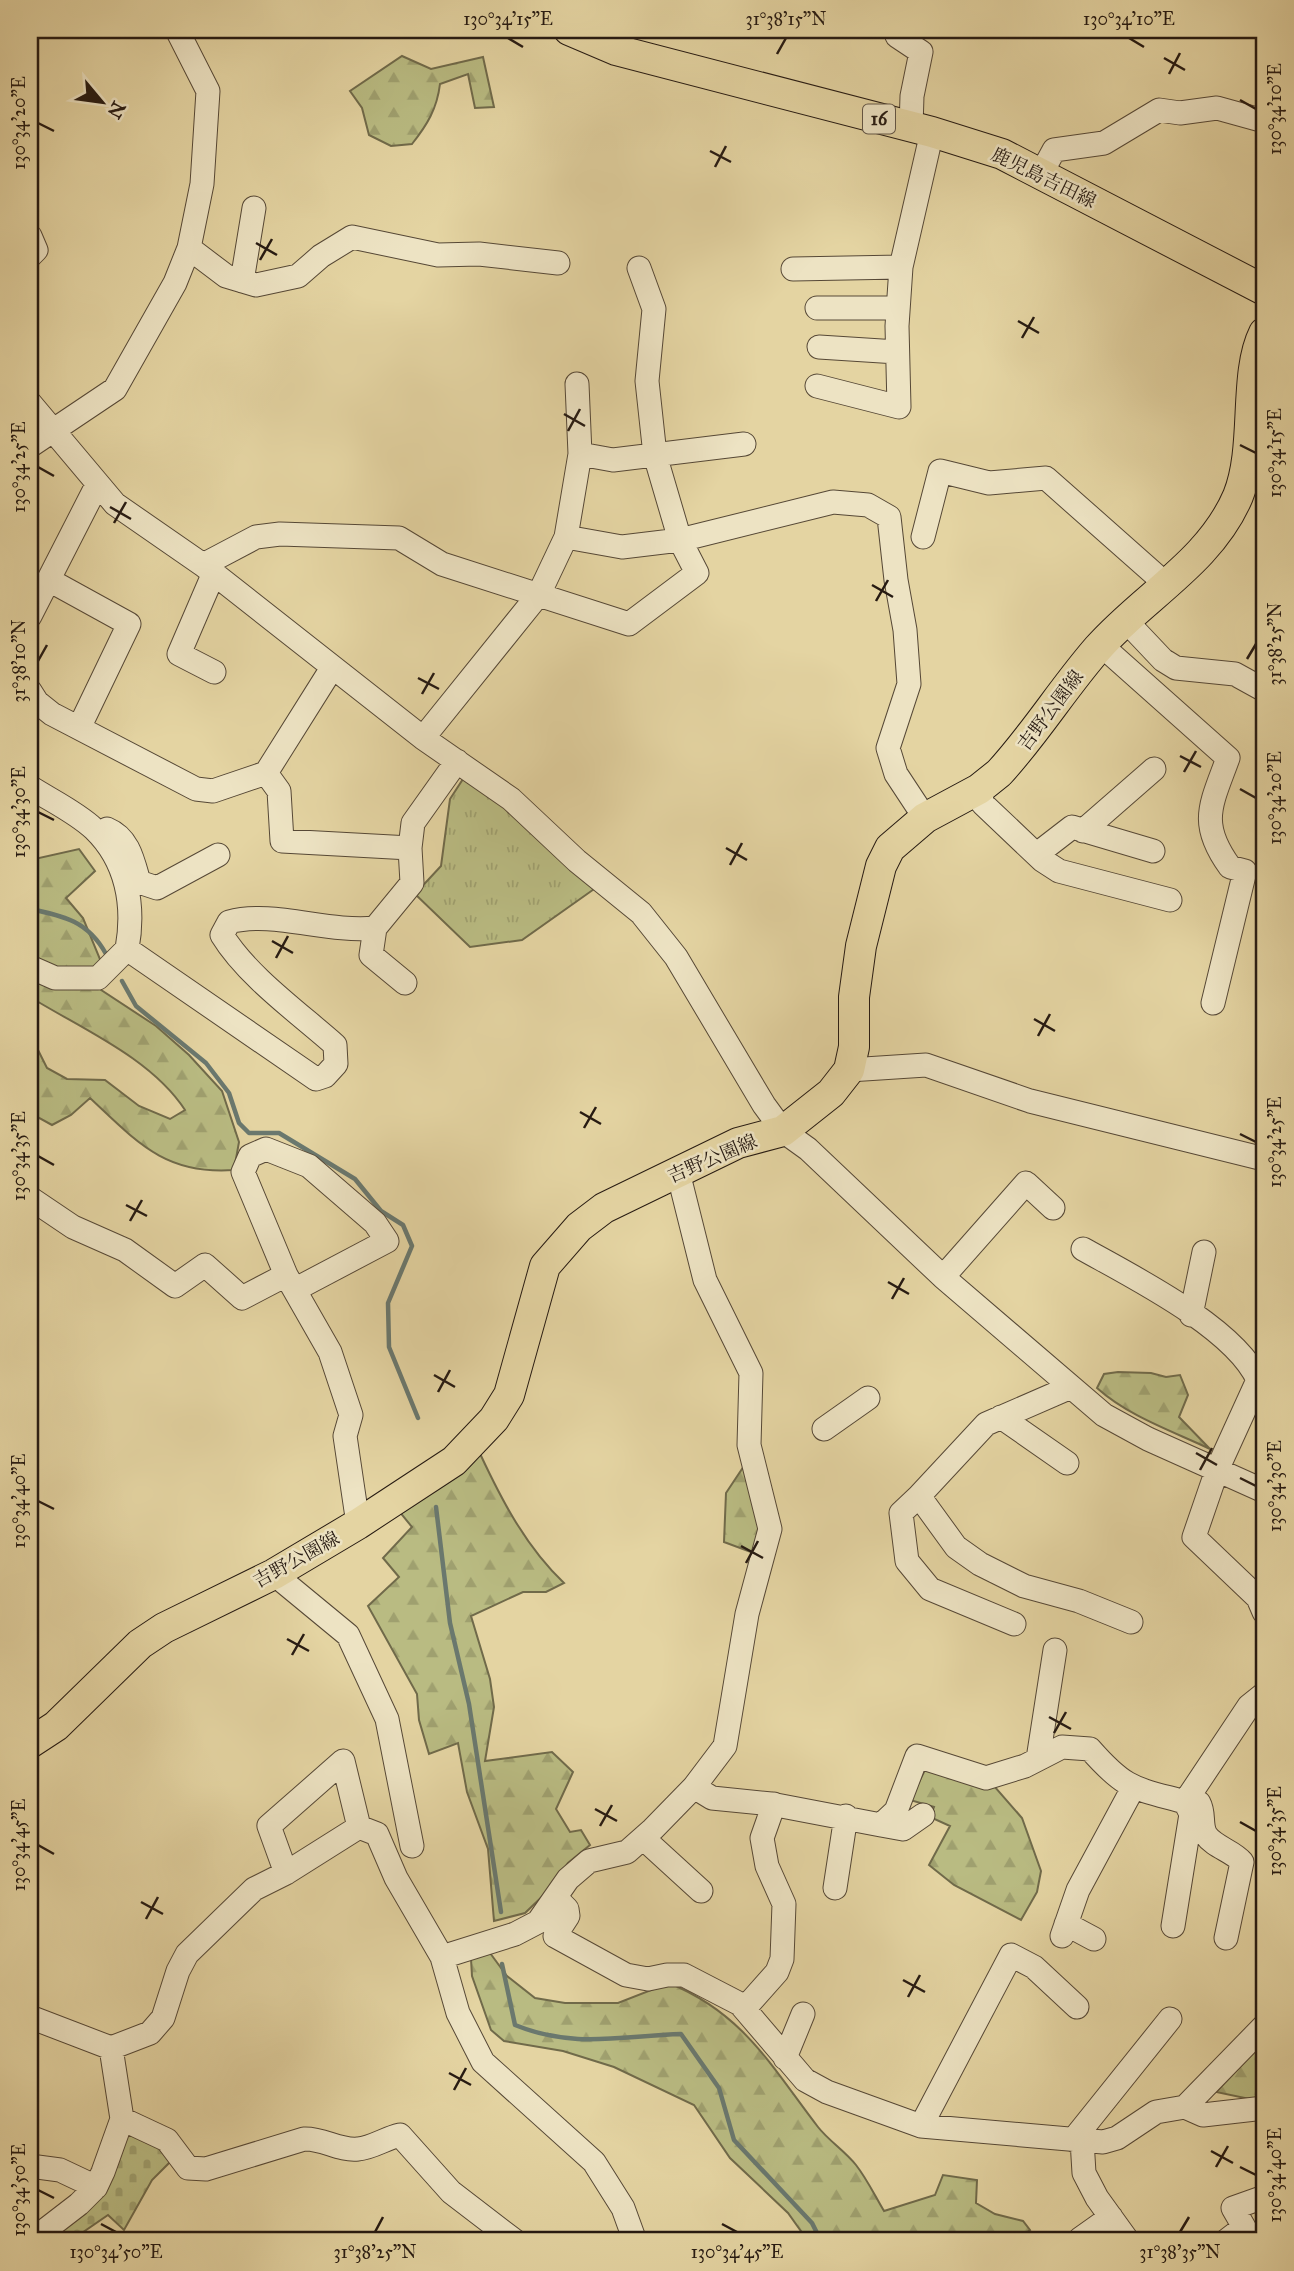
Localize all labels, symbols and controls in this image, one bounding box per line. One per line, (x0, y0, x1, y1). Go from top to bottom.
text: 130°34'15"E (463, 8, 553, 30)
text: 31°38'15"N (745, 8, 827, 30)
text: 130°34'10"E (1083, 8, 1175, 30)
text: 130°34'10"E (1264, 63, 1286, 155)
north arrow (66, 66, 136, 136)
text: 130°34'20"E (8, 76, 30, 170)
text: N (102, 97, 130, 123)
road number: 16 (863, 104, 895, 134)
street label: 鹿児島吉田線 (988, 142, 1100, 213)
text: 130°34'15"E (1264, 408, 1286, 498)
text: 130°34'25"E (8, 421, 30, 513)
text: 31°38'25"N (1264, 603, 1286, 685)
text: 31°38'10"N (8, 619, 30, 703)
street label: 吉野公園線 (1013, 665, 1088, 755)
text: 130°34'20"E (1264, 751, 1286, 845)
text: 130°34'30"E (8, 766, 30, 858)
text: 130°34'25"E (1264, 1096, 1286, 1188)
text: 130°34'35"E (8, 1111, 30, 1201)
street label: 吉野公園線 (664, 1129, 760, 1188)
text: 130°34'30"E (1264, 1440, 1286, 1532)
text: 130°34'40"E (8, 1454, 30, 1548)
street label: 吉野公園線 (249, 1526, 343, 1593)
text: 130°34'35"E (1264, 1786, 1286, 1876)
text: 130°34'45"E (8, 1799, 30, 1891)
text: 130°34'40"E (1264, 2128, 1286, 2222)
text: 130°34'50"E (8, 2143, 30, 2237)
text: 130°34'50"E (69, 2241, 163, 2263)
text: 31°38'25"N (334, 2241, 416, 2263)
text: 130°34'45"E (691, 2241, 783, 2263)
text: 31°38'35"N (1139, 2241, 1221, 2263)

